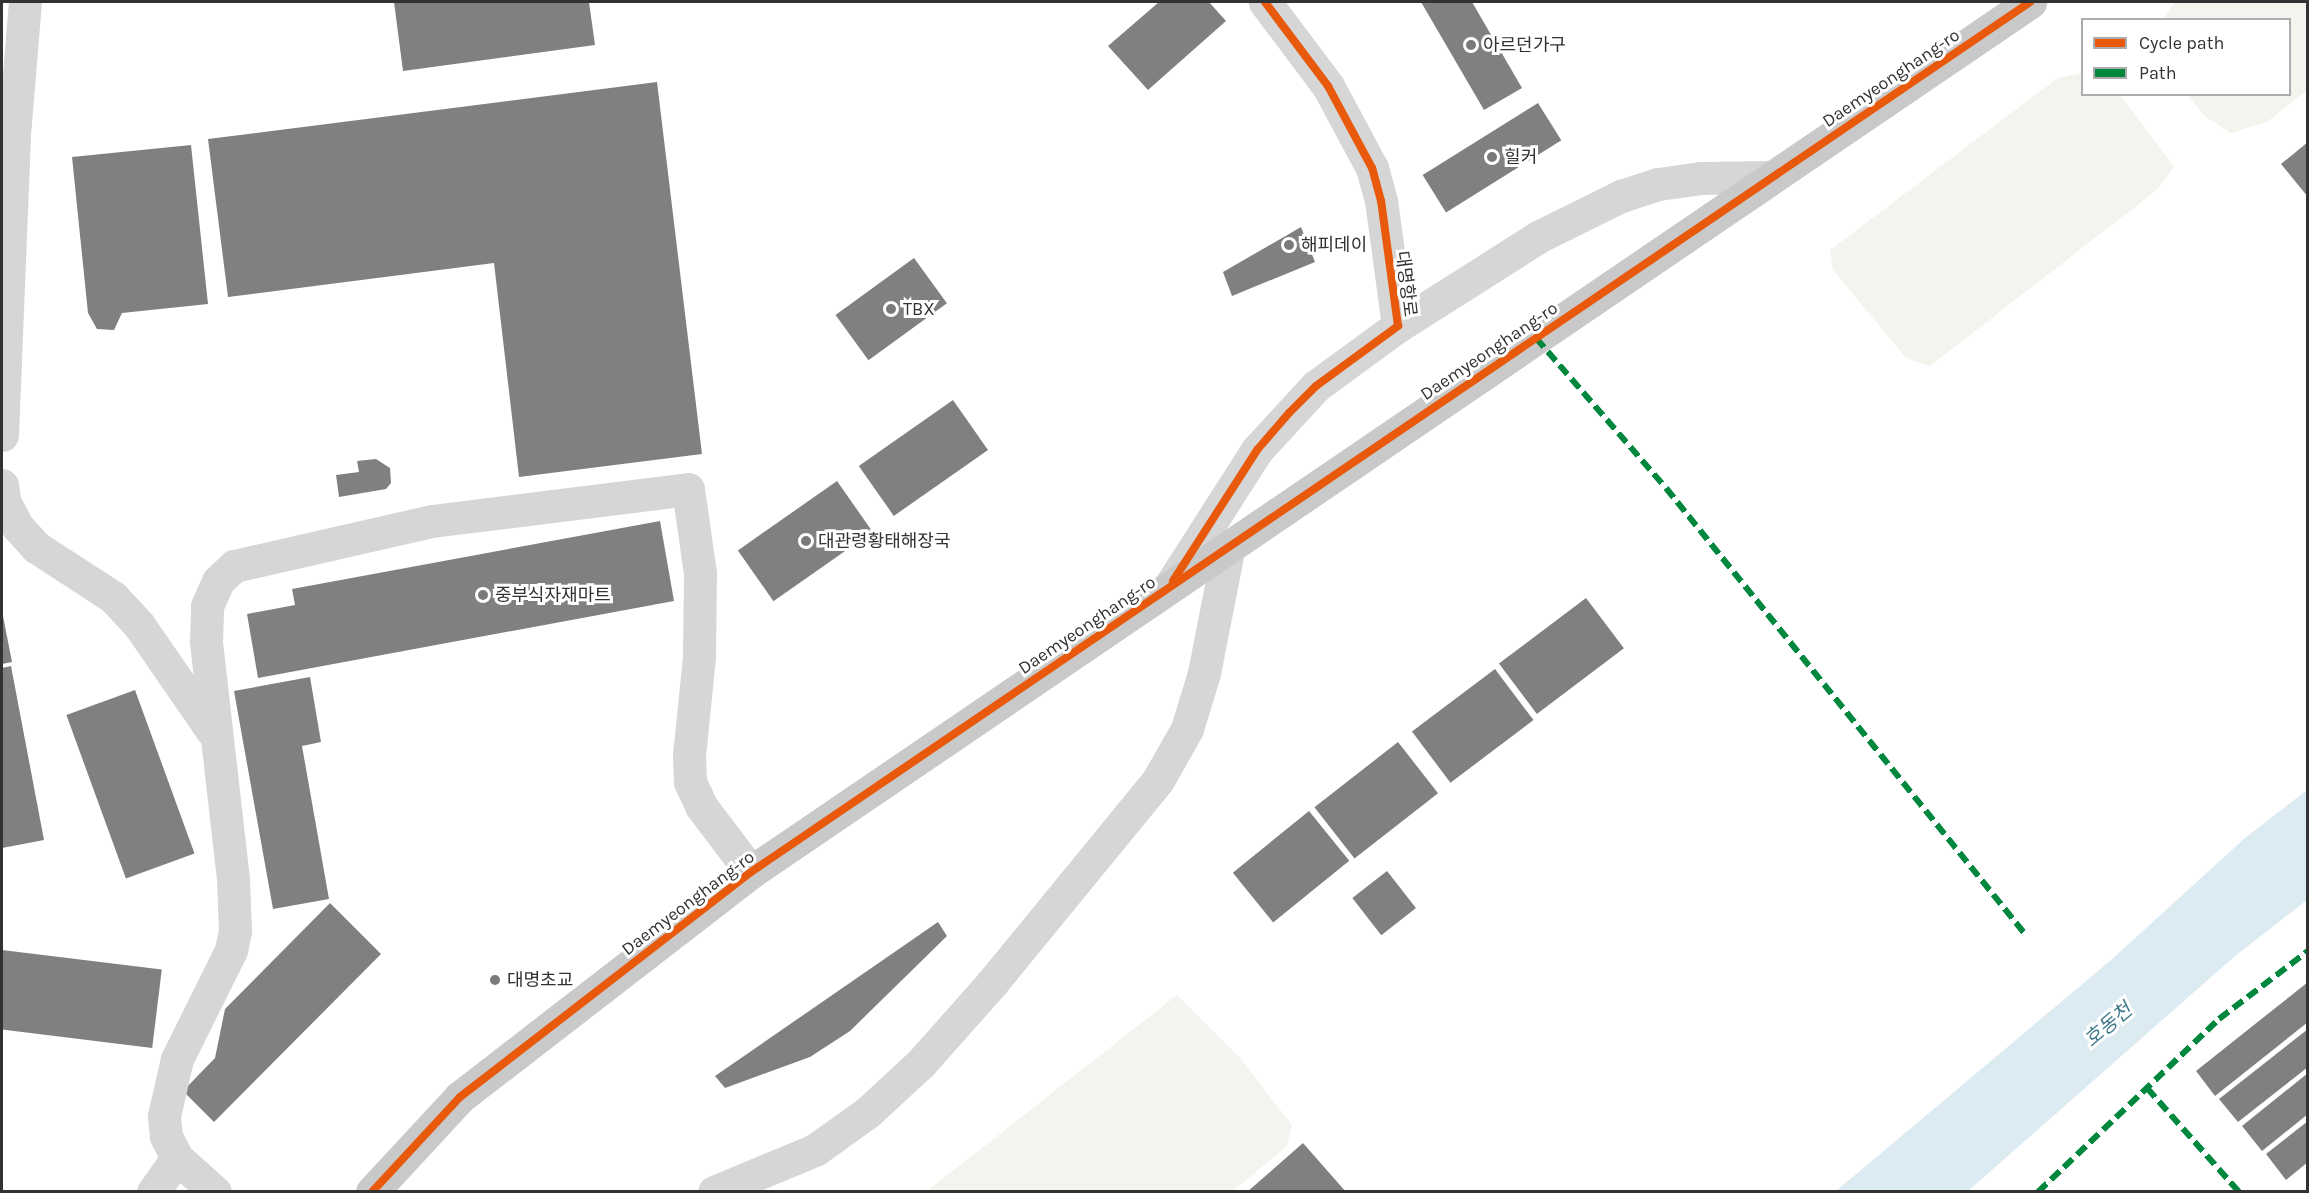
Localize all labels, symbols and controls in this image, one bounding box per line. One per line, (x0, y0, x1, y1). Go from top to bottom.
legend (2081, 18, 2291, 96)
street label: Daemyeonghang-ro (1818, 24, 1964, 132)
text: Cycle path (2139, 32, 2224, 54)
place label: 아르던가구 (1483, 34, 1566, 56)
marker: 아르던가구 (1464, 38, 1478, 52)
text: Path (2139, 62, 2177, 84)
place label: 힐커 (1504, 146, 1537, 168)
marker: 힐커 (1485, 150, 1499, 164)
place label: 해피데이 (1301, 234, 1367, 256)
marker: 해피데이 (1282, 238, 1296, 252)
street label: 대명항로 (1391, 250, 1421, 318)
street label: Daemyeonghang-ro (1416, 297, 1562, 405)
place label: TBX (903, 298, 935, 320)
marker: TBX (884, 302, 898, 316)
place label: 대관령황태해장국 (818, 530, 950, 552)
marker: 대관령황태해장국 (799, 534, 813, 548)
street label: Daemyeonghang-ro (1014, 571, 1160, 679)
place label: 중부식자재마트 (495, 584, 611, 606)
marker: 중부식자재마트 (476, 588, 490, 602)
street label: Daemyeonghang-ro (617, 846, 759, 960)
place label: 대명초교 (507, 969, 573, 991)
marker: 대명초교 (488, 973, 502, 987)
water label: 호동천 (2079, 998, 2137, 1052)

